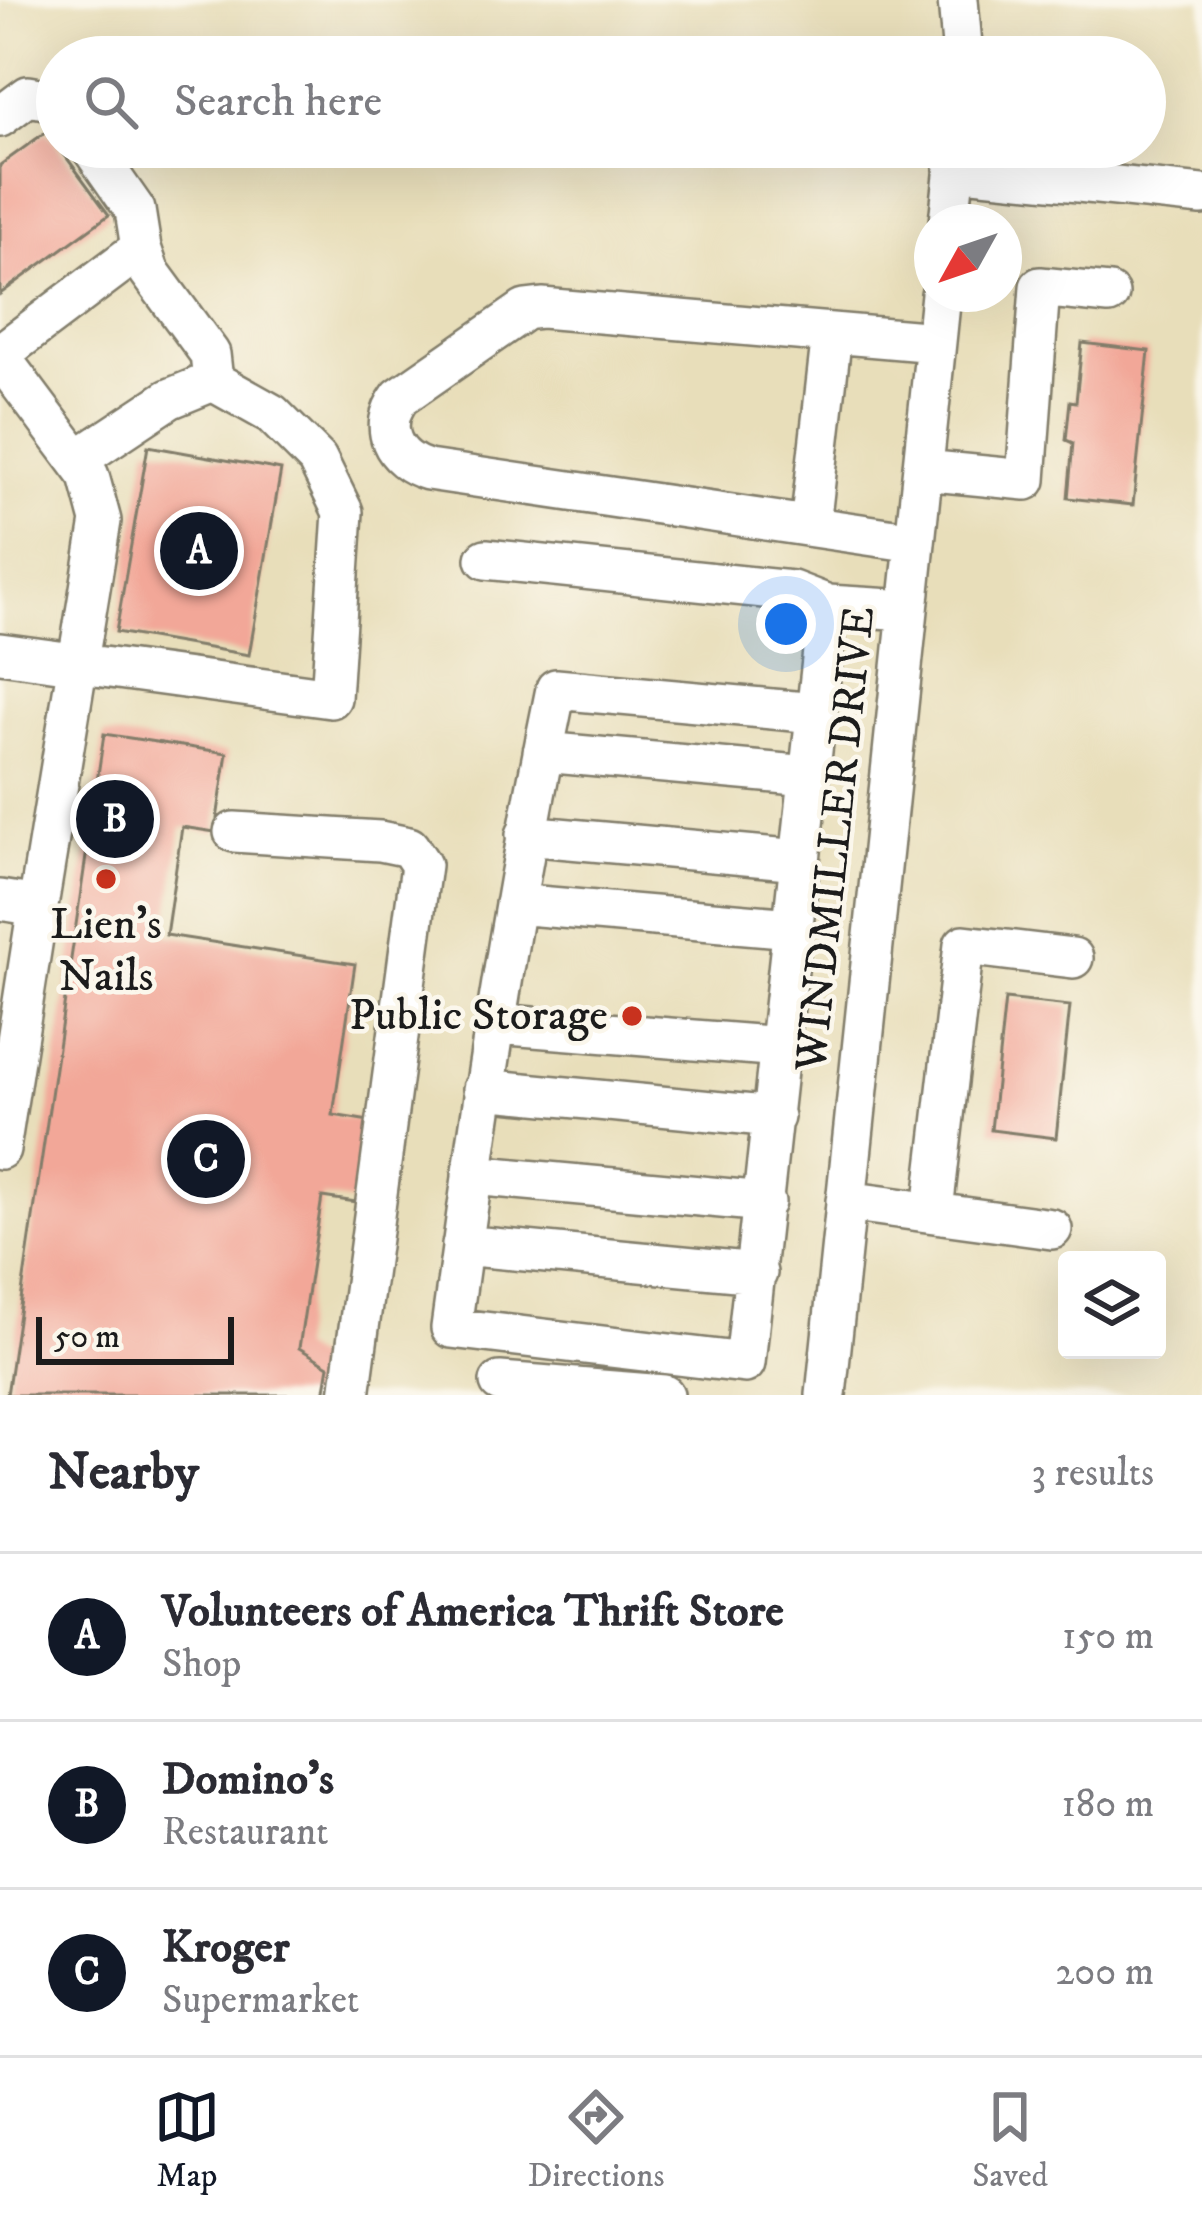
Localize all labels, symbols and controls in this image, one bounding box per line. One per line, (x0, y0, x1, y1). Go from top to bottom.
search box (36, 36, 1166, 168)
icon: search (78, 69, 144, 135)
text: Search here (174, 74, 382, 130)
north arrow (914, 204, 1022, 312)
pin: A (160, 506, 238, 596)
your location (756, 594, 816, 654)
street label: WINDMILLER DRIVE (784, 604, 888, 1075)
pin: B (76, 774, 154, 864)
marker: Lien's Nails (93, 866, 119, 892)
place label: Lien's Nails (50, 897, 162, 1005)
place label: Public Storage (349, 988, 608, 1044)
marker: Public Storage (619, 1003, 645, 1029)
pin: C (167, 1114, 245, 1204)
map controls (1058, 1251, 1166, 1359)
button: layers (1058, 1251, 1166, 1359)
scale bar (36, 1311, 234, 1364)
text: 50 m (54, 1317, 120, 1358)
text: Nearby (48, 1441, 199, 1505)
text: 3 results (1031, 1449, 1154, 1498)
text: Volunteers of America Thrift Store (162, 1584, 784, 1640)
text: A (75, 1612, 99, 1661)
text: 150 m (1062, 1612, 1154, 1661)
text: Shop (162, 1640, 241, 1689)
text: Domino's (162, 1752, 334, 1808)
text: B (75, 1780, 99, 1829)
text: 180 m (1062, 1780, 1154, 1829)
text: Restaurant (162, 1808, 329, 1857)
text: Kroger (162, 1920, 290, 1976)
text: C (74, 1948, 100, 1997)
text: 200 m (1055, 1948, 1154, 1997)
text: Supermarket (162, 1976, 359, 2025)
tab: Map (154, 2084, 220, 2197)
tab: Directions (528, 2084, 664, 2197)
tab: Saved (972, 2084, 1048, 2197)

